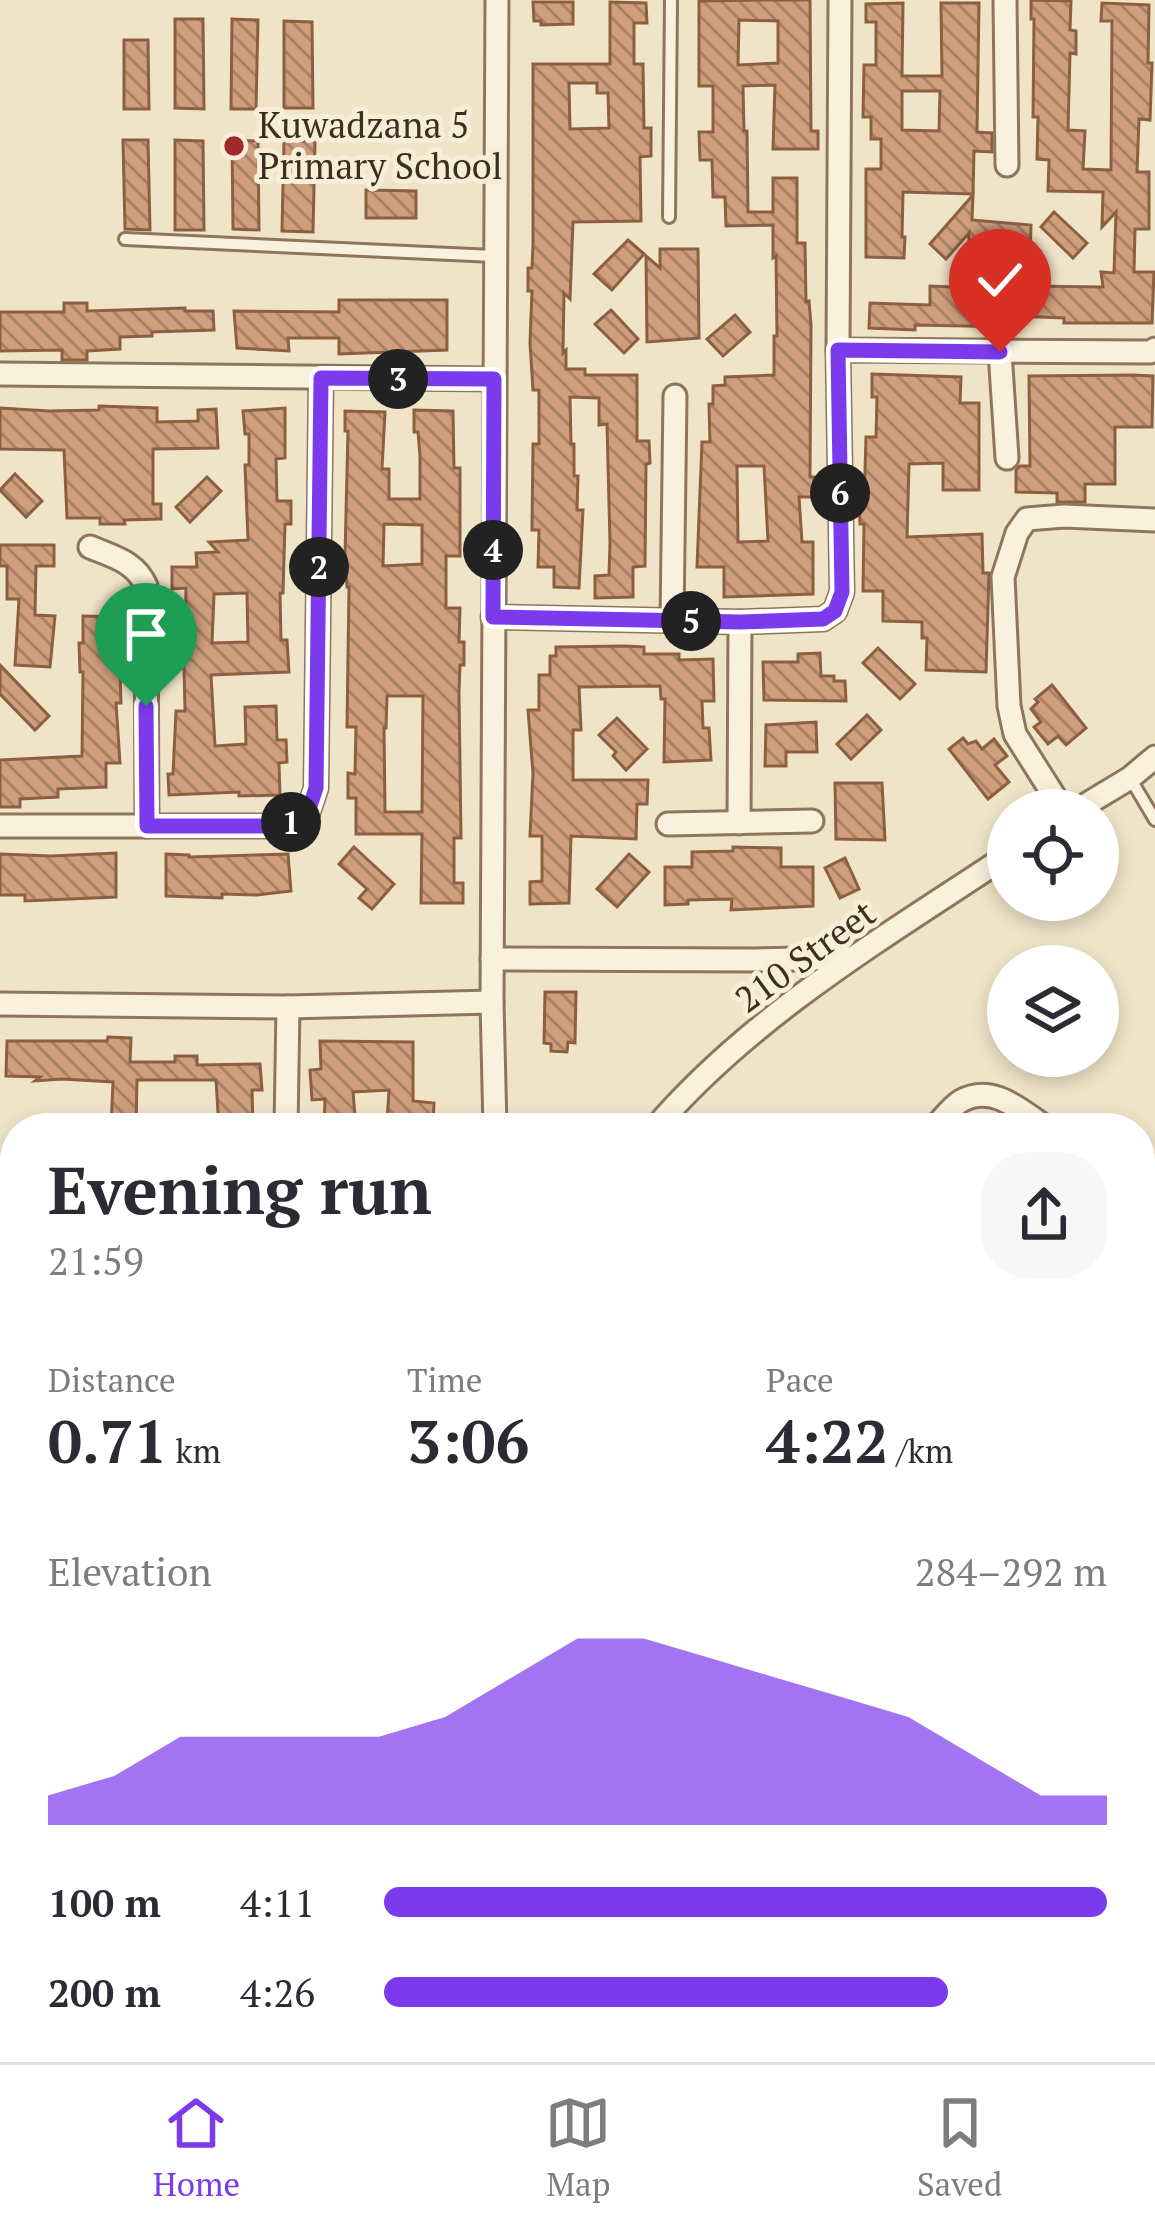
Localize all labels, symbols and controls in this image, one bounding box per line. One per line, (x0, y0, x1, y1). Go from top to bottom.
place label: Kuwadzana 5 Primary School (258, 101, 503, 189)
marker: Kuwadzana 5 Primary School (221, 133, 247, 159)
pin (949, 229, 1051, 352)
icon: check (967, 247, 1033, 313)
pin: 3 (368, 349, 428, 409)
text: 3 (389, 357, 407, 400)
pin: 6 (810, 463, 870, 523)
text: 6 (831, 471, 849, 514)
pin: 4 (463, 520, 523, 580)
text: 4 (484, 528, 502, 571)
pin: 2 (289, 537, 349, 597)
text: 2 (310, 545, 328, 588)
pin (95, 583, 197, 706)
pin: 5 (661, 591, 721, 651)
text: 5 (682, 599, 700, 642)
icon: arrive (113, 601, 179, 667)
map controls (987, 789, 1119, 1077)
button: locate (987, 789, 1119, 921)
pin: 1 (261, 792, 321, 852)
text: 1 (282, 800, 300, 843)
street label: 210 Street (725, 889, 884, 1022)
button: layers (987, 945, 1119, 1077)
text: Evening run (48, 1145, 432, 1233)
button: share (981, 1152, 1107, 1278)
text: 21:59 (48, 1234, 144, 1286)
text: Distance (48, 1358, 175, 1401)
text: Time (407, 1358, 482, 1401)
text: Pace (766, 1358, 834, 1401)
text: 0.71 (48, 1401, 167, 1480)
text: 3:06 (407, 1401, 529, 1480)
text: 4:22 (766, 1401, 888, 1480)
text: km (167, 1429, 221, 1472)
text: /km (888, 1429, 953, 1472)
text: Elevation (48, 1545, 212, 1597)
text: 284–292 m (915, 1545, 1107, 1597)
text: 100 m (48, 1876, 161, 1928)
text: 4:11 (240, 1876, 315, 1928)
text: 200 m (48, 1966, 161, 2018)
text: 4:26 (240, 1966, 315, 2018)
tab: Home (153, 2090, 240, 2205)
tab: Map (545, 2090, 611, 2205)
tab: Saved (917, 2090, 1002, 2205)

